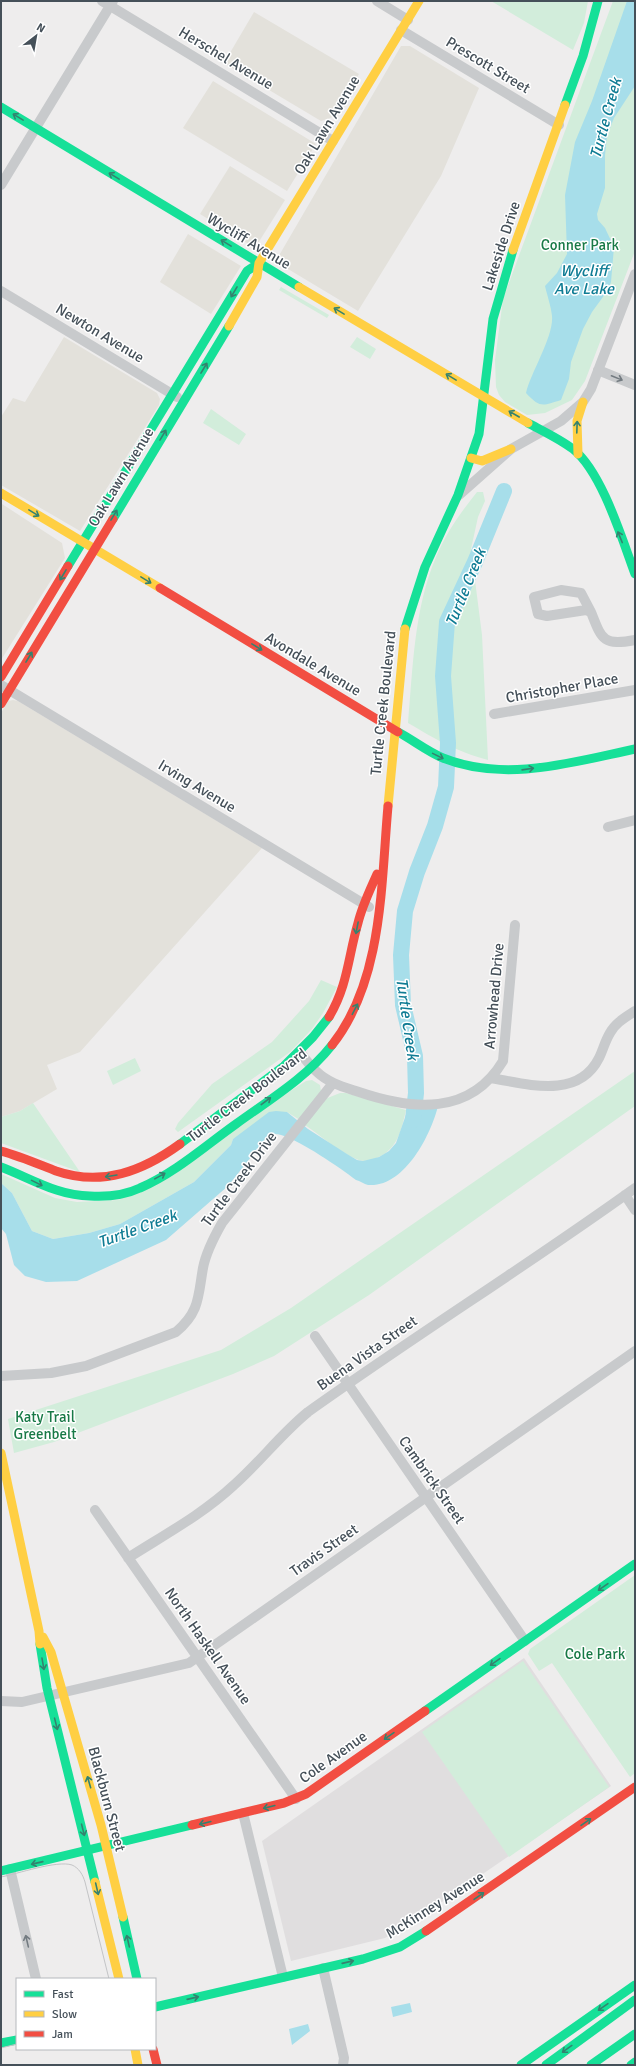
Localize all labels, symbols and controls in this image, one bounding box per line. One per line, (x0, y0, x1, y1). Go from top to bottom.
north arrow (16, 16, 56, 56)
text: N (34, 20, 48, 35)
street label: Herschel Avenue (175, 23, 277, 93)
street label: Prescott Street (443, 33, 533, 97)
street label: Oak Lawn Avenue (290, 72, 364, 178)
water label: Turtle Creek (586, 74, 627, 161)
one-way arrow (12, 113, 24, 121)
one-way arrow (108, 172, 120, 180)
street label: Lakeside Drive (478, 199, 524, 293)
street label: Wycliff Avenue (204, 209, 294, 273)
park label: Conner Park (541, 236, 620, 254)
one-way arrow (220, 238, 232, 246)
water label: Wycliff Ave Lake (554, 261, 615, 299)
one-way arrow (230, 286, 238, 298)
street label: Newton Avenue (53, 300, 147, 366)
one-way arrow (333, 307, 345, 315)
one-way arrow (200, 363, 208, 374)
one-way arrow (445, 373, 457, 381)
one-way arrow (610, 374, 622, 382)
one-way arrow (508, 410, 520, 418)
one-way arrow (573, 421, 580, 434)
street label: Oak Lawn Avenue (84, 424, 158, 530)
one-way arrow (159, 430, 167, 441)
one-way arrow (28, 509, 40, 517)
one-way arrow (111, 509, 119, 521)
one-way arrow (616, 532, 624, 544)
water label: Turtle Creek (441, 544, 491, 629)
one-way arrow (58, 569, 66, 581)
one-way arrow (140, 576, 152, 584)
street label: Avondale Avenue (262, 628, 364, 700)
street label: Turtle Creek Boulevard (366, 630, 400, 776)
one-way arrow (251, 643, 262, 651)
one-way arrow (25, 652, 33, 663)
street label: Christopher Place (504, 669, 620, 707)
one-way arrow (432, 753, 444, 760)
street label: Irving Avenue (155, 756, 239, 816)
one-way arrow (521, 765, 534, 773)
one-way arrow (353, 921, 361, 934)
street label: Arrowhead Drive (480, 942, 508, 1050)
water label: Turtle Creek (391, 977, 423, 1063)
one-way arrow (352, 1003, 359, 1015)
street label: Turtle Creek Boulevard (184, 1044, 310, 1146)
one-way arrow (261, 1097, 272, 1105)
street label: Turtle Creek Drive (197, 1128, 281, 1230)
one-way arrow (105, 1172, 118, 1180)
one-way arrow (154, 1172, 166, 1180)
one-way arrow (30, 1180, 42, 1187)
water label: Turtle Creek (95, 1205, 181, 1252)
street label: Buena Vista Street (313, 1312, 421, 1394)
park label: Katy Trail Greenbelt (14, 1408, 76, 1443)
street label: Cambrick Street (395, 1433, 469, 1527)
street label: Travis Street (286, 1520, 362, 1580)
one-way arrow (598, 1583, 609, 1591)
street label: North Haskell Avenue (161, 1584, 255, 1708)
park label: Cole Park (565, 1645, 626, 1663)
one-way arrow (39, 1657, 47, 1670)
one-way arrow (490, 1658, 501, 1666)
one-way arrow (53, 1717, 61, 1730)
street label: Cole Avenue (296, 1727, 370, 1787)
one-way arrow (383, 1732, 394, 1740)
street label: Blackburn Street (84, 1745, 130, 1853)
one-way arrow (85, 1776, 92, 1789)
one-way arrow (263, 1803, 276, 1811)
one-way arrow (580, 1818, 591, 1826)
one-way arrow (198, 1820, 211, 1827)
one-way arrow (80, 1823, 87, 1836)
one-way arrow (30, 1860, 43, 1867)
street label: McKinney Avenue (382, 1867, 488, 1943)
one-way arrow (94, 1882, 102, 1895)
one-way arrow (473, 1892, 484, 1900)
one-way arrow (22, 1935, 30, 1948)
one-way arrow (124, 1935, 132, 1948)
one-way arrow (342, 1958, 355, 1966)
legend (16, 1978, 156, 2050)
text: Fast (52, 1987, 73, 2002)
one-way arrow (186, 1994, 199, 2002)
one-way arrow (598, 2003, 609, 2011)
text: Slow (52, 2007, 77, 2022)
text: Jam (52, 2027, 73, 2042)
one-way arrow (562, 2045, 573, 2053)

